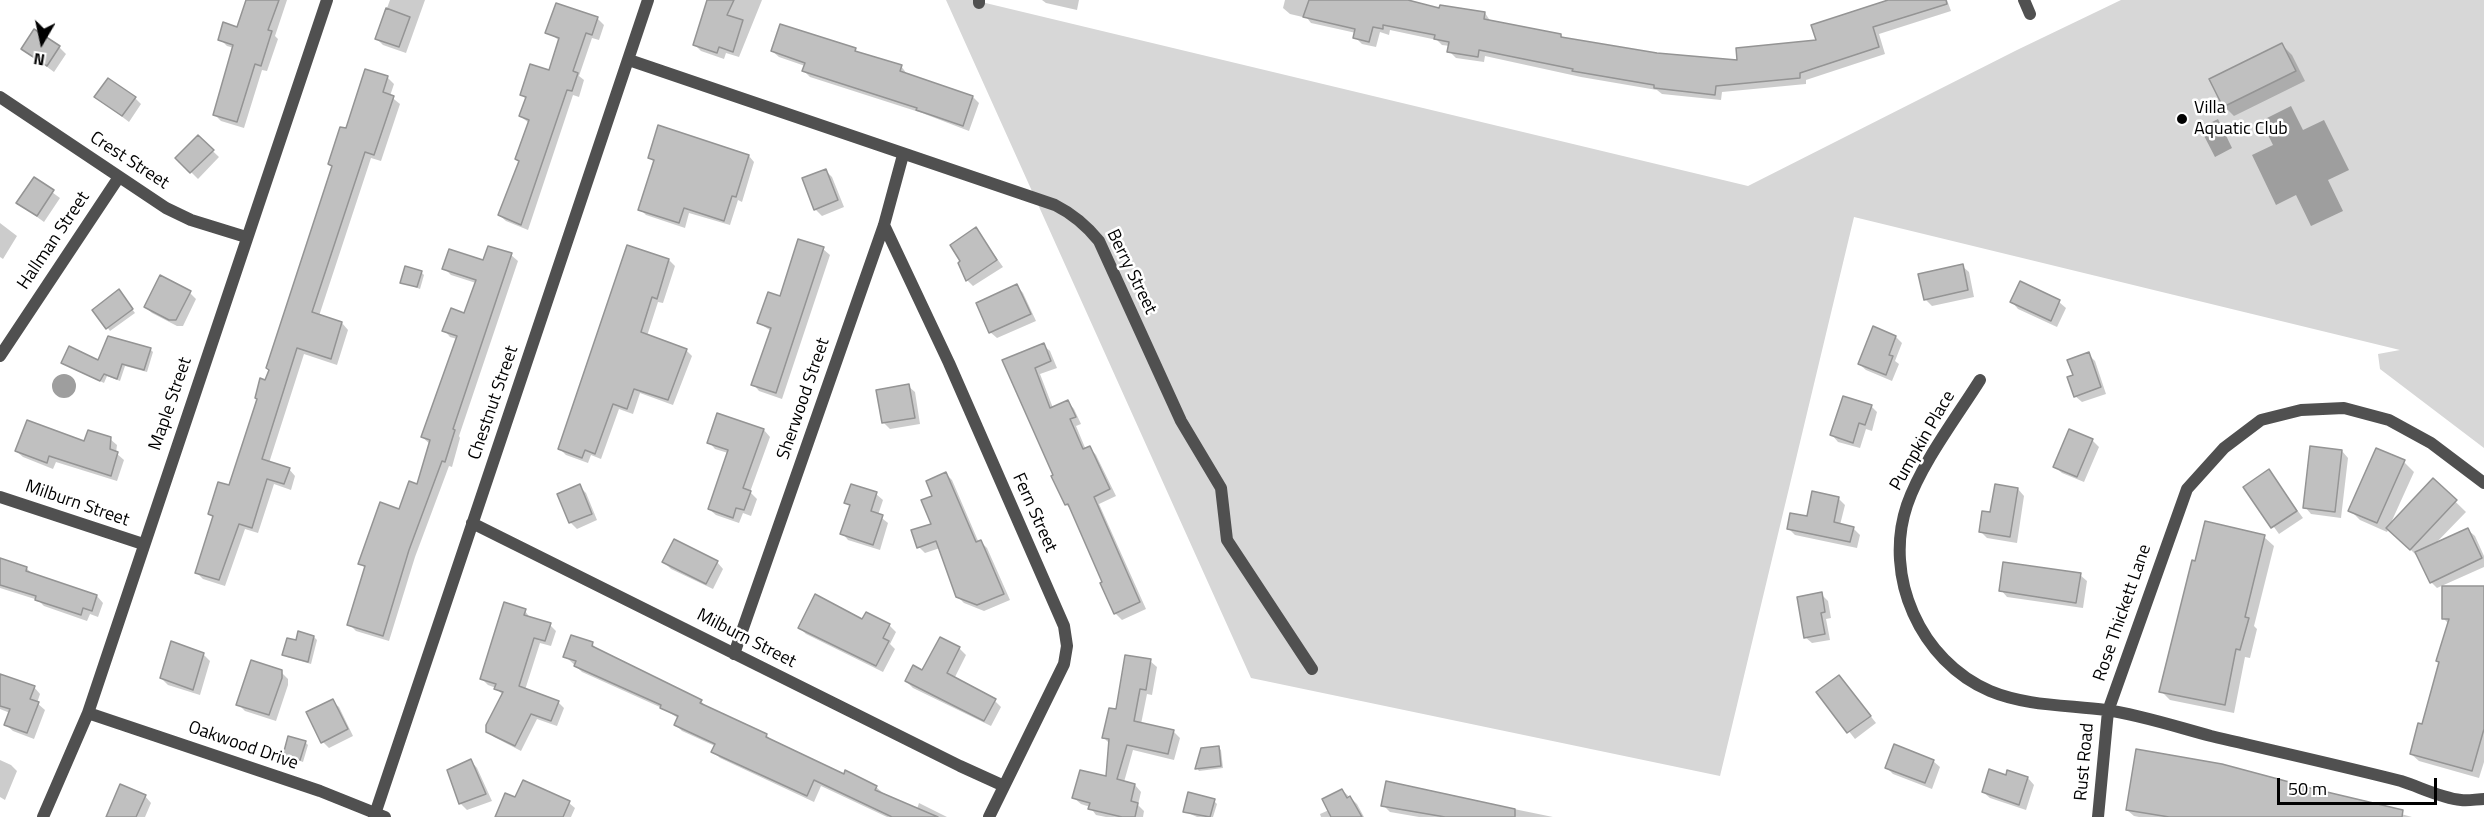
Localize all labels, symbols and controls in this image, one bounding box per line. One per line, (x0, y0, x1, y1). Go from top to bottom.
north arrow (12, 12, 72, 72)
text: N (32, 47, 47, 72)
place label: Villa Aquatic Club (2194, 98, 2288, 140)
marker: Villa Aquatic Club (2175, 112, 2189, 126)
street label: Crest Street (85, 127, 173, 195)
street label: Hallman Street (13, 188, 95, 294)
street label: Berry Street (1101, 226, 1161, 318)
street label: Sherwood Street (773, 335, 835, 463)
street label: Chestnut Street (464, 343, 524, 463)
street label: Maple Street (145, 355, 197, 453)
street label: Pumpkin Place (1886, 387, 1960, 495)
street label: Fern Street (1007, 470, 1061, 556)
street label: Milburn Street (22, 476, 132, 532)
street label: Rose Thickett Lane (2089, 542, 2157, 684)
street label: Milburn Street (693, 605, 799, 673)
street label: Oakwood Drive (185, 717, 301, 775)
street label: Rust Road (2071, 722, 2099, 802)
scale bar (2280, 766, 2440, 804)
text: 50 m (2288, 775, 2327, 802)

